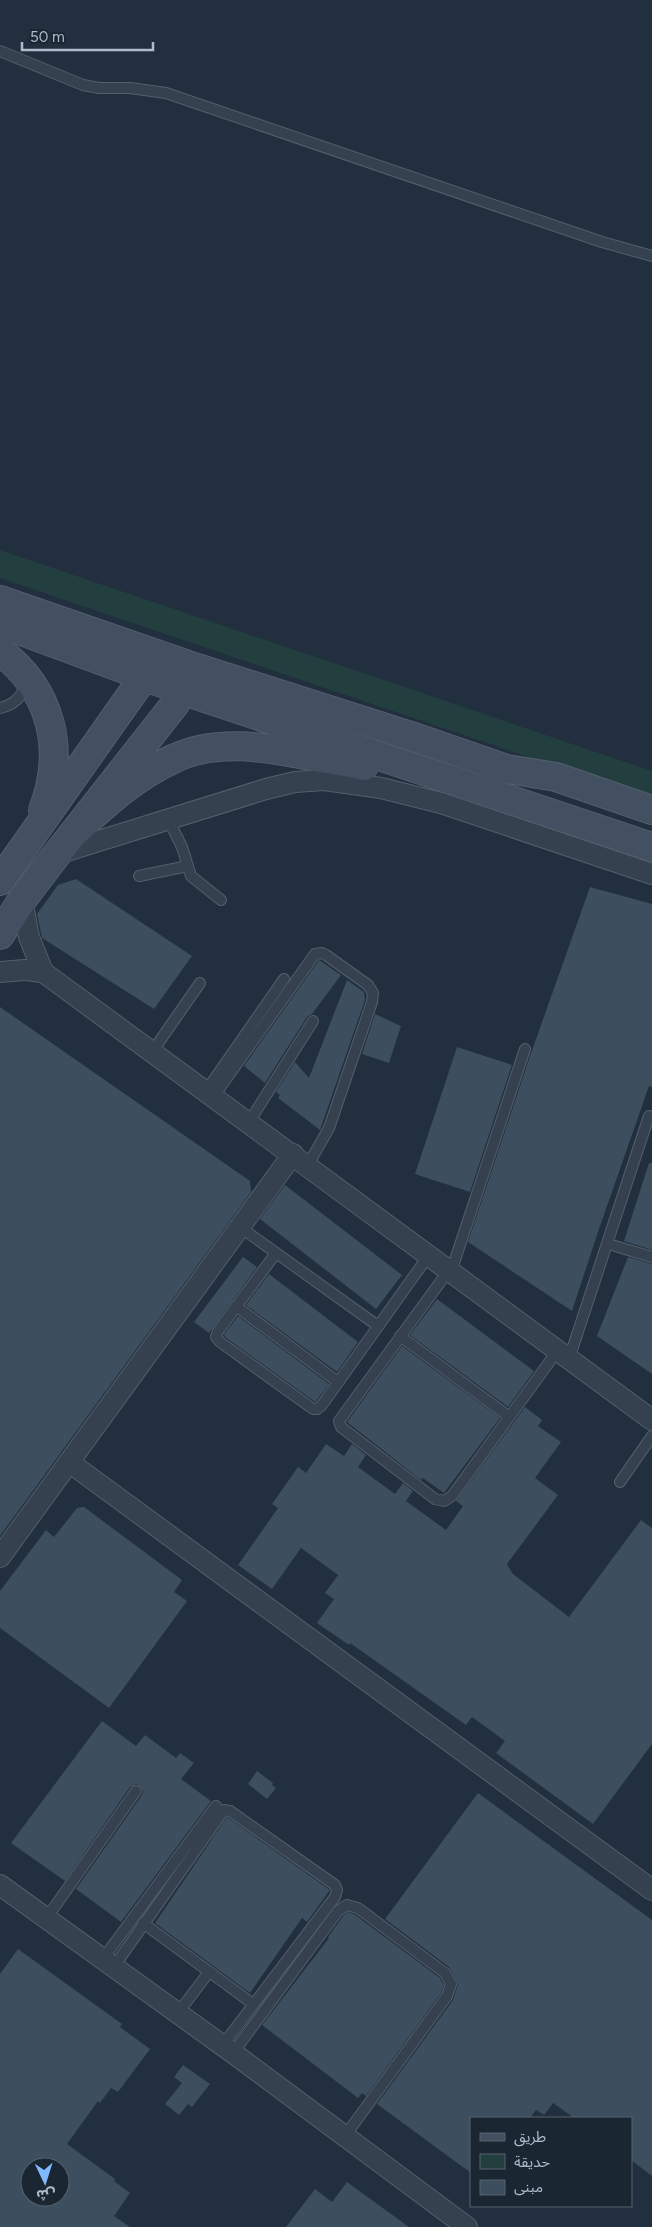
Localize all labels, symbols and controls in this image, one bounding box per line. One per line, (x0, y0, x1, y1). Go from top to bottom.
scale bar (22, 20, 154, 52)
text: 50 m (30, 28, 65, 46)
legend (470, 2117, 632, 2207)
text: طريق (514, 2128, 546, 2147)
text: حديقة (514, 2153, 550, 2171)
north arrow (20, 2157, 70, 2207)
text: مبنى (514, 2178, 543, 2196)
text: ش (36, 2185, 56, 2204)

